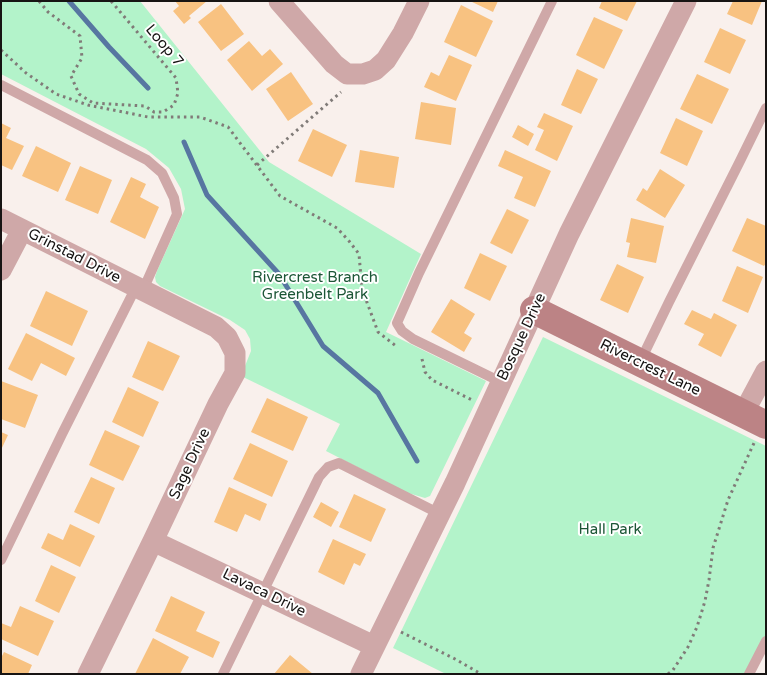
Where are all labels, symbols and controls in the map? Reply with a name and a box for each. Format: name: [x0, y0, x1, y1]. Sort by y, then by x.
street label: Loop 7: [141, 21, 187, 71]
street label: Grinstad Drive: [25, 225, 123, 287]
park label: Rivercrest Branch Greenbelt Park: [252, 269, 378, 304]
street label: Bosque Drive: [494, 290, 550, 384]
street label: Rivercrest Lane: [597, 336, 703, 400]
street label: Sage Drive: [166, 426, 214, 502]
park label: Hall Park: [578, 521, 642, 539]
street label: Lavaca Drive: [219, 565, 309, 621]

